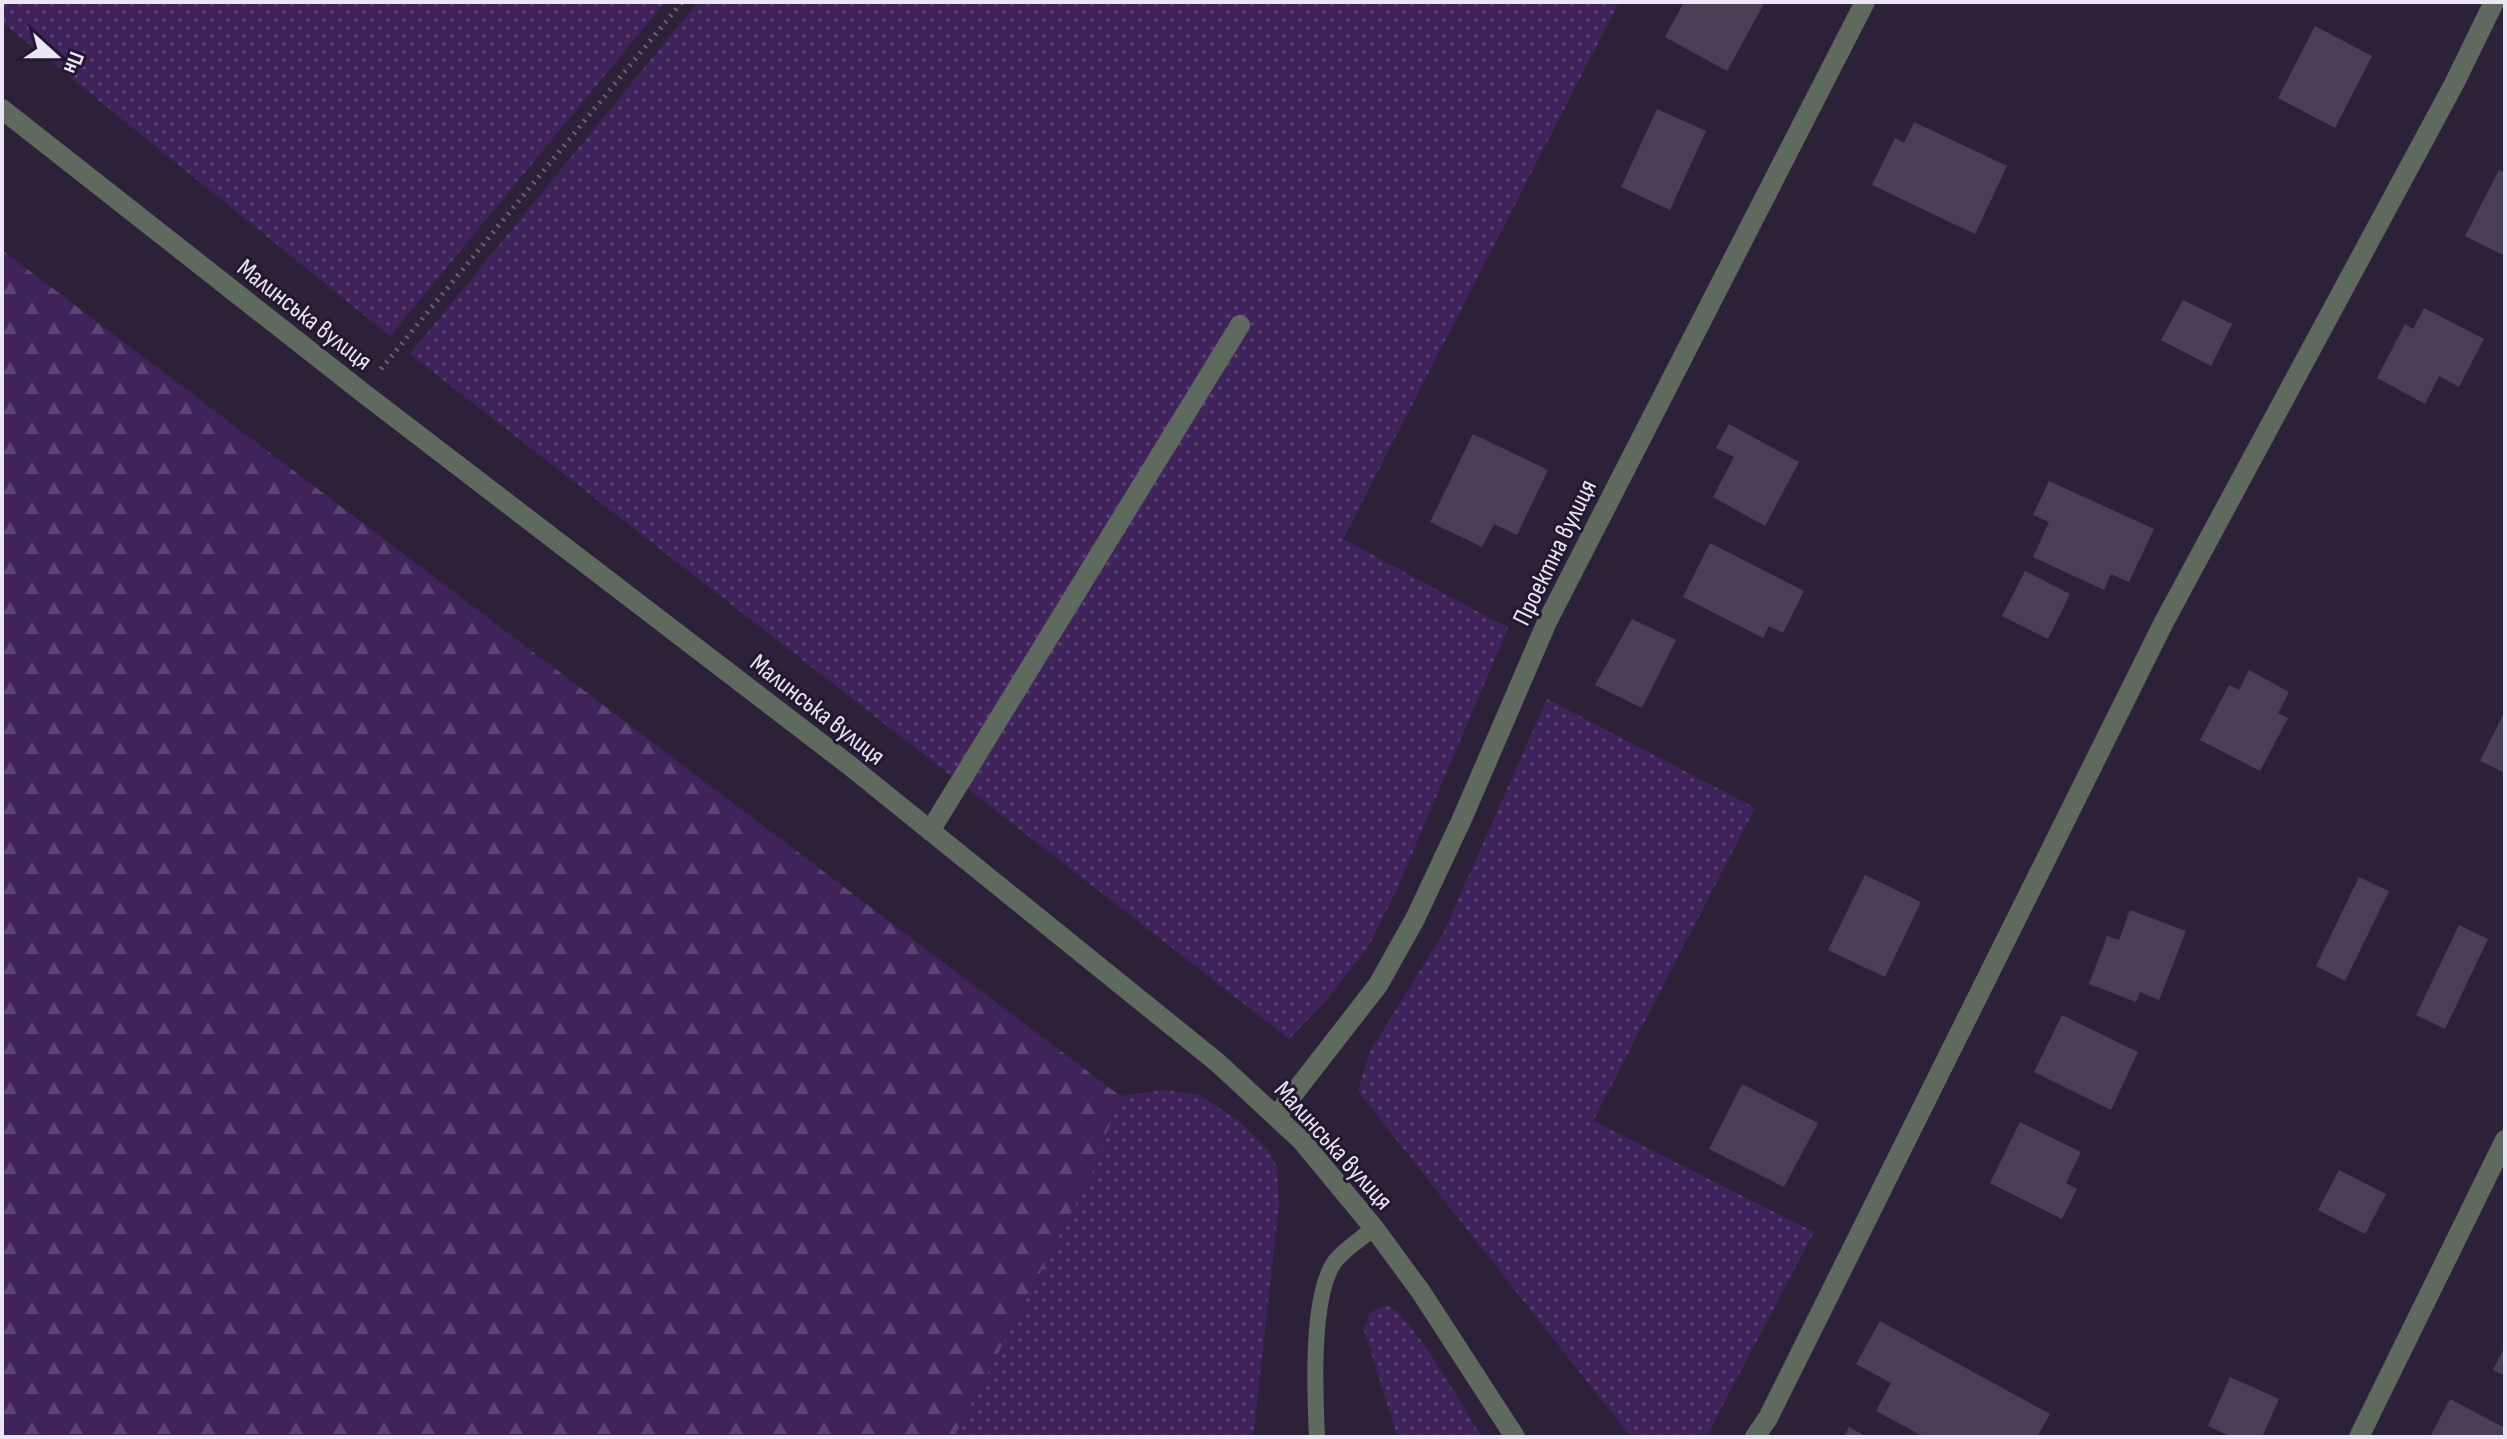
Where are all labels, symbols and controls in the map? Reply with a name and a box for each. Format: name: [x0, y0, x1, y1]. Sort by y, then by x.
north arrow: [16, 16, 96, 96]
text: Пн: [57, 48, 90, 77]
street label: Малинська вулиця: [231, 253, 378, 377]
street label: Проектна вулиця: [1507, 475, 1604, 631]
street label: Малинська вулиця: [744, 648, 891, 772]
street label: Малинська вулиця: [1267, 1075, 1399, 1217]

